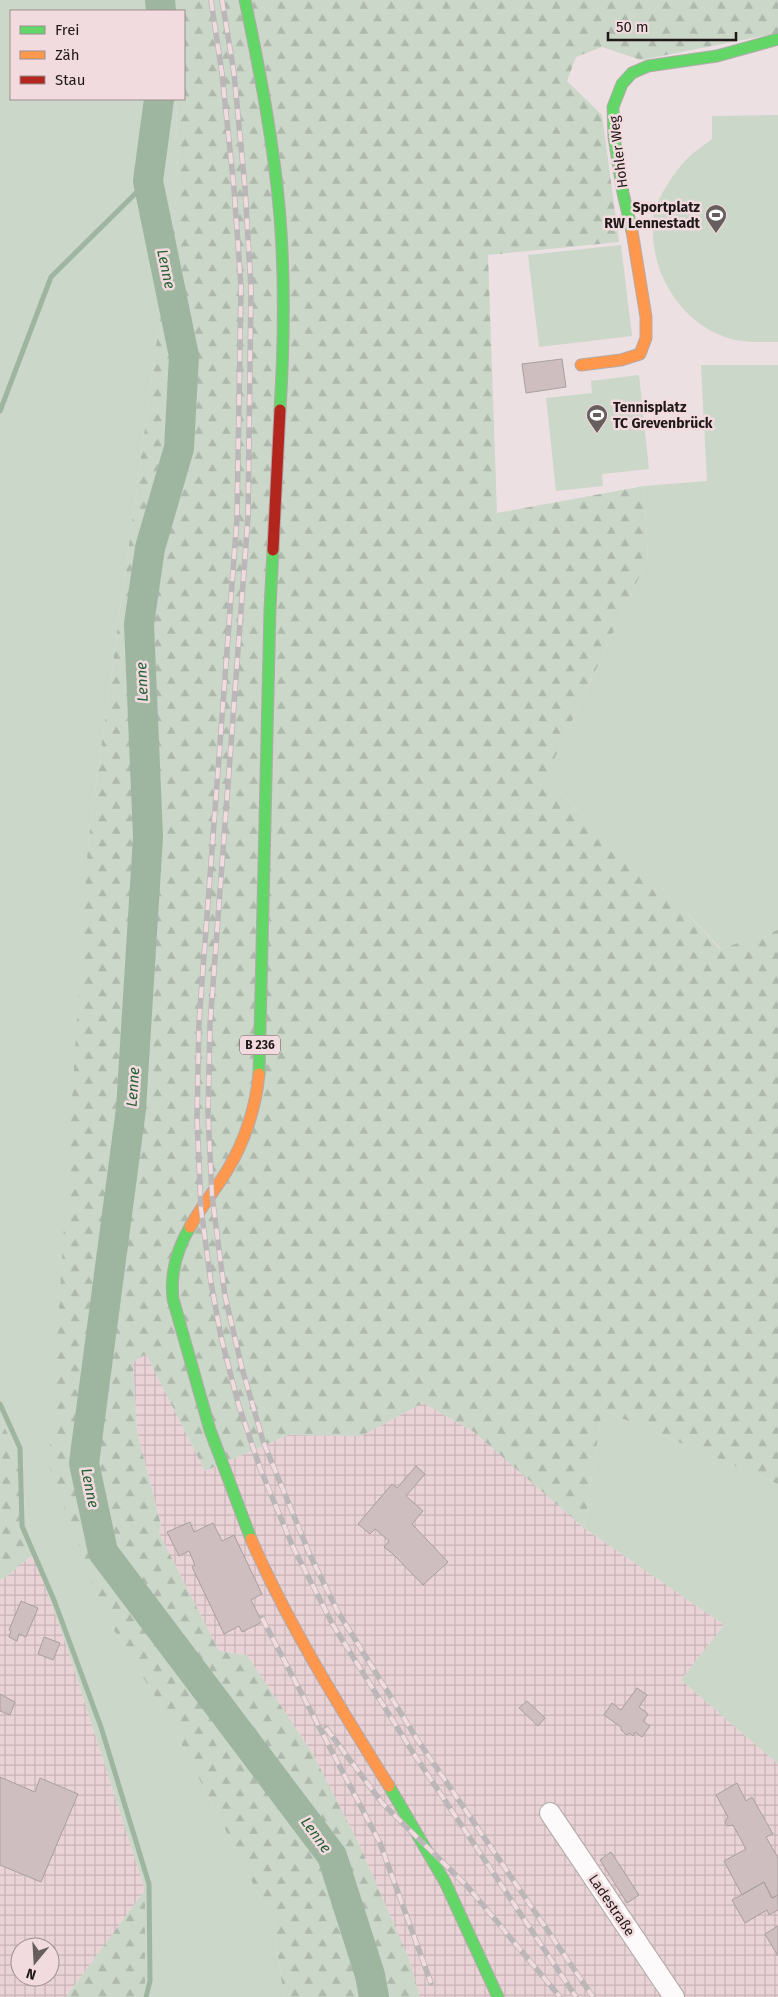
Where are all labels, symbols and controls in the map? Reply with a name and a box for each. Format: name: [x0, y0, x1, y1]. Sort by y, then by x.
legend: [10, 10, 185, 100]
scale bar: [608, 10, 736, 42]
text: 50 m: [616, 18, 649, 36]
text: Frei: [55, 21, 80, 39]
text: Zäh: [55, 46, 80, 64]
text: Stau: [55, 71, 85, 89]
street label: Hohler Weg: [606, 114, 631, 189]
place label: Sportplatz RW Lennestadt: [604, 199, 701, 232]
sports icon: Sportplatz RW Lennestadt: [704, 203, 728, 234]
water label: Lenne: [153, 248, 179, 291]
place label: Tennisplatz TC Grevenbrück: [613, 399, 713, 432]
sports icon: Tennisplatz TC Grevenbrück: [585, 403, 609, 434]
water label: Lenne: [132, 661, 152, 702]
road number: B 236: [240, 1036, 280, 1054]
water label: Lenne: [123, 1066, 143, 1108]
water label: Lenne: [77, 1467, 103, 1510]
water label: Lenne: [297, 1814, 335, 1857]
street label: Ladestraße: [585, 1871, 638, 1939]
north arrow: [10, 1937, 60, 1987]
text: N: [24, 1964, 38, 1983]

